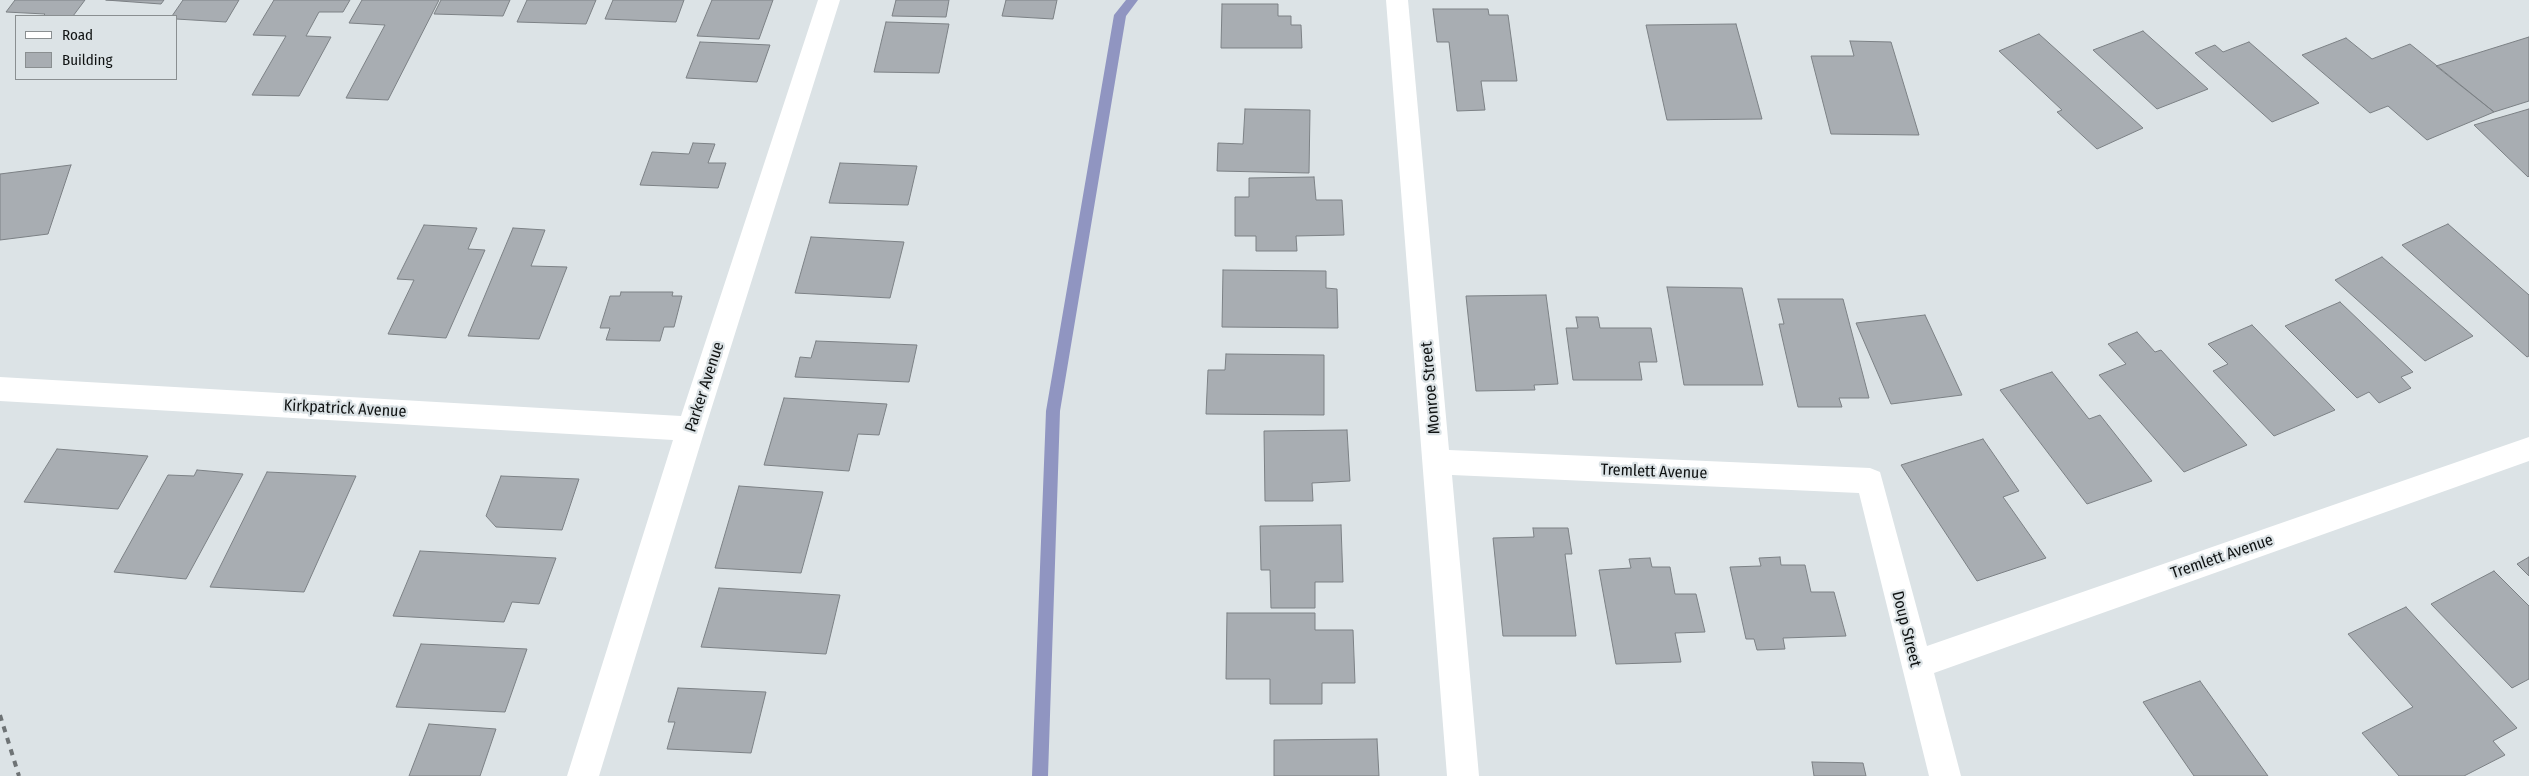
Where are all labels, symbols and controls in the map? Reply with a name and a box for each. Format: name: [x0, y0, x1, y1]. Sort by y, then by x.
legend: [15, 15, 178, 80]
text: Road: [62, 26, 93, 44]
text: Building: [62, 51, 113, 69]
street label: Parker Avenue: [681, 340, 729, 434]
street label: Monroe Street: [1417, 341, 1445, 435]
street label: Kirkpatrick Avenue: [283, 396, 407, 422]
street label: Tremlett Avenue: [1600, 461, 1708, 483]
street label: Tremlett Avenue: [2168, 531, 2276, 583]
street label: Doup Street: [1887, 589, 1925, 669]

